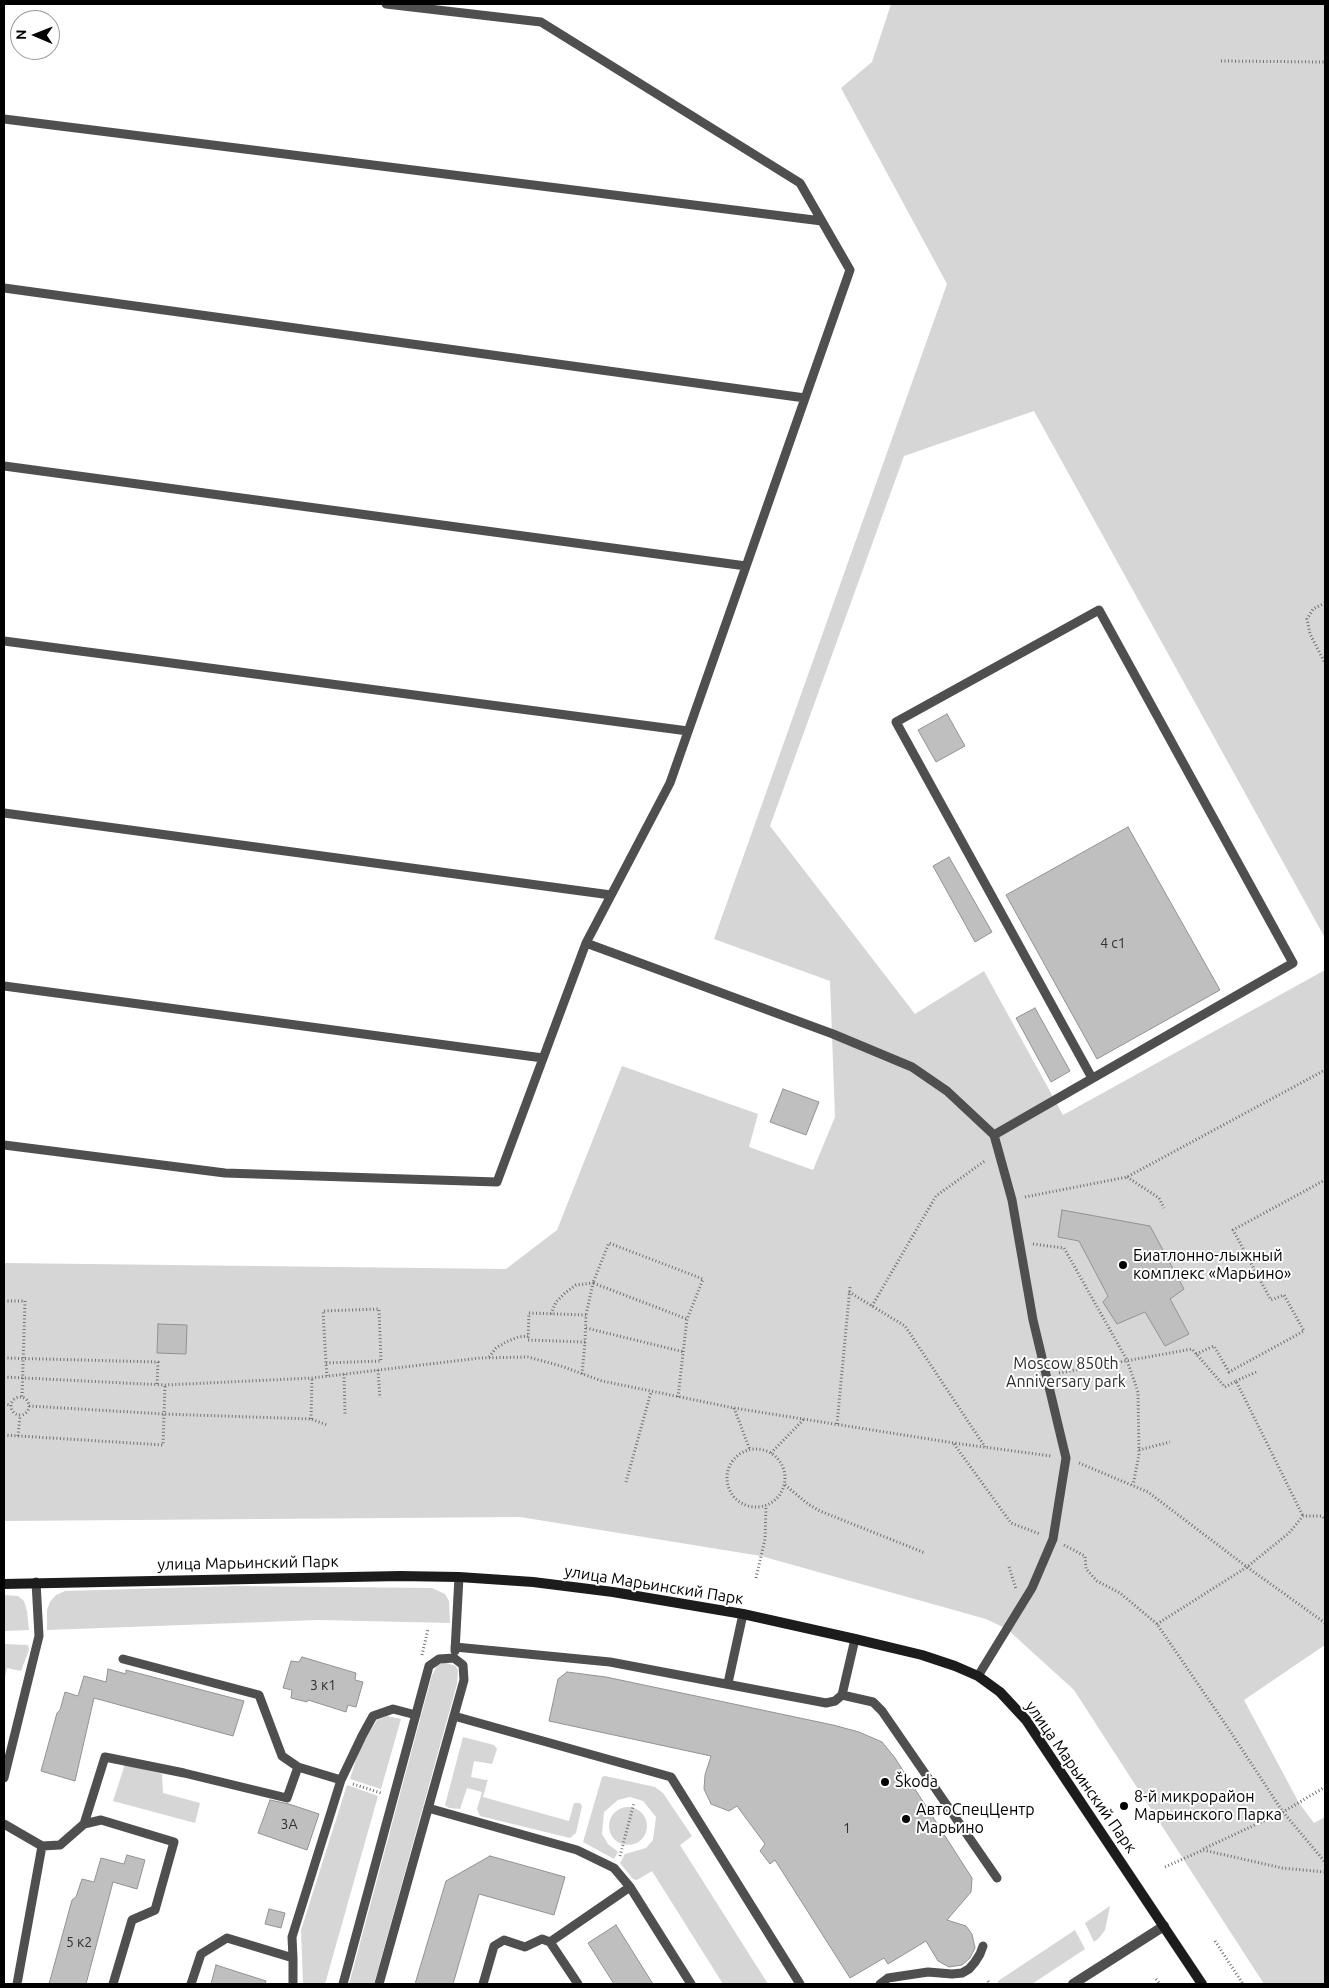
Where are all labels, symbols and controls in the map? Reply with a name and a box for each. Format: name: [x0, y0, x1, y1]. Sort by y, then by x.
north arrow: [10, 10, 60, 60]
text: N: [13, 29, 29, 40]
house number: 4 с1: [1100, 935, 1126, 951]
place label: Биатлонно-лыжный комплекс «Марьино»: [1133, 1246, 1291, 1284]
marker: Биатлонно-лыжный комплекс «Марьино»: [1117, 1259, 1129, 1271]
park label: Moscow 850th Anniversary park: [1006, 1354, 1126, 1392]
street label: улица Марьинский Парк: [157, 1552, 339, 1574]
street label: улица Марьинский Парк: [563, 1561, 745, 1609]
house number: 3 к1: [310, 1677, 336, 1693]
street label: улица Марьинский Парк: [1021, 1697, 1141, 1857]
place label: Škoda: [895, 1772, 938, 1792]
marker: Škoda: [879, 1776, 891, 1788]
place label: 8-й микрорайон Марьинского Парка: [1134, 1787, 1282, 1825]
place label: АвтоСпецЦентр Марьино: [916, 1800, 1035, 1838]
marker: 8-й микрорайон Марьинского Парка: [1118, 1800, 1130, 1812]
marker: АвтоСпецЦентр Марьино: [900, 1813, 912, 1825]
house number: 3А: [281, 1816, 297, 1832]
house number: 1: [843, 1820, 851, 1836]
house number: 5 к2: [66, 1934, 92, 1950]

